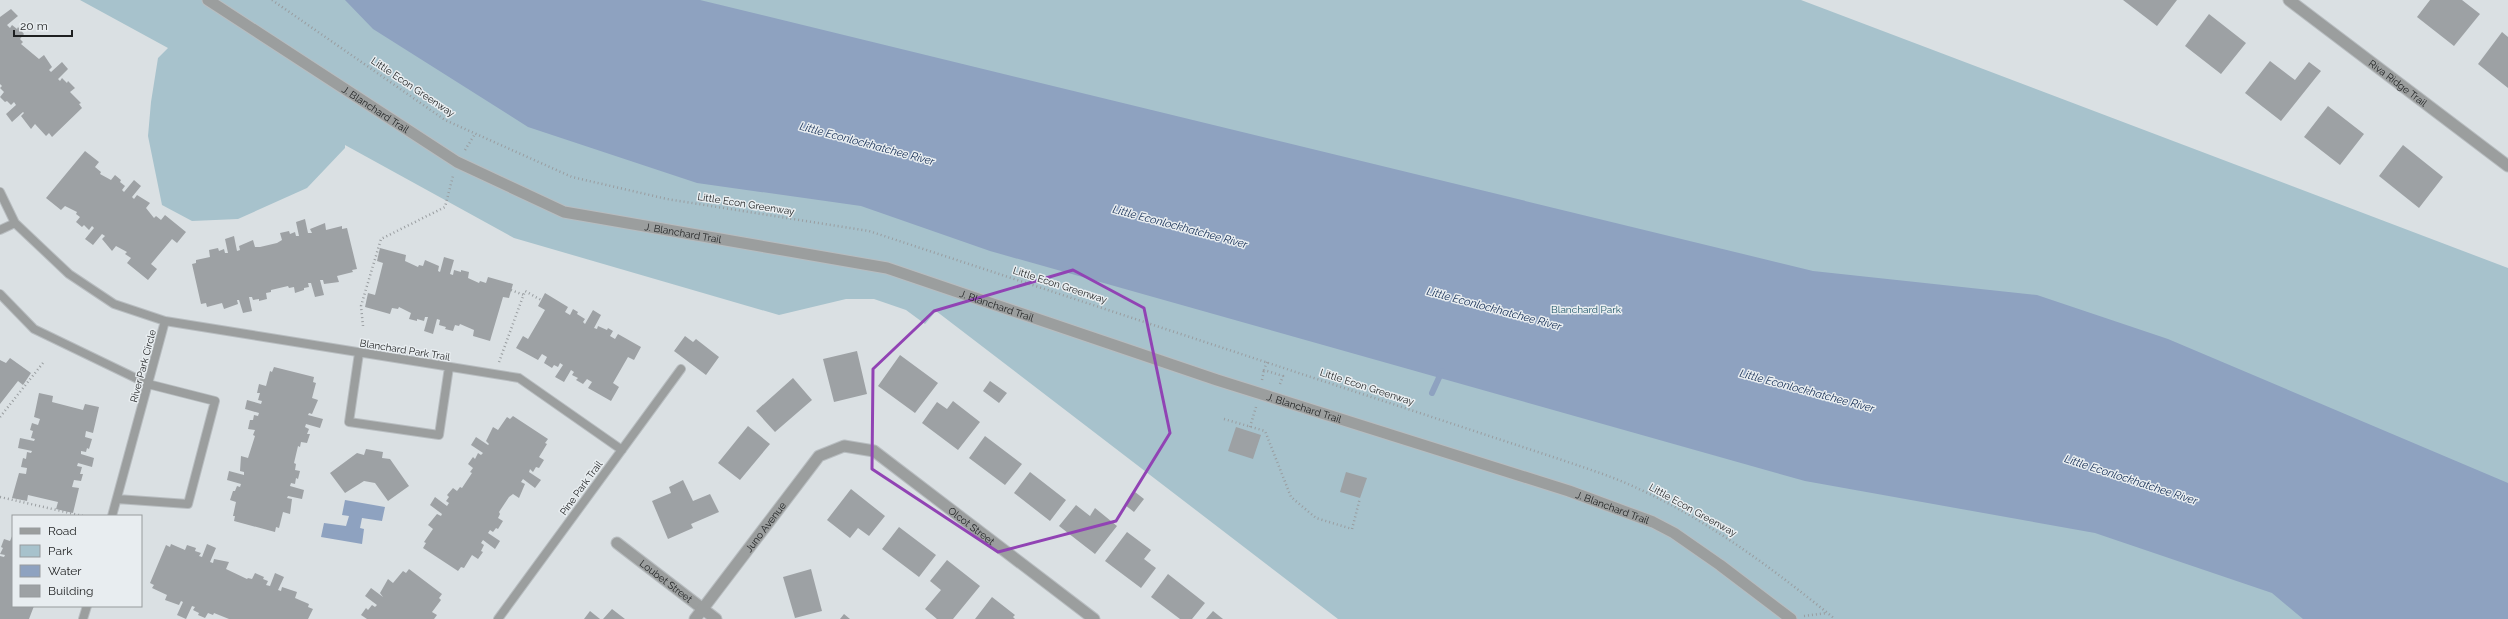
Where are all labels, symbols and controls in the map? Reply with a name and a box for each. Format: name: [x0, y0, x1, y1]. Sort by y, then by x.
scale bar: [14, 12, 72, 38]
text: 20 m: [20, 19, 48, 33]
street label: Little Econ Greenway: [369, 55, 457, 119]
street label: Riva Ridge Trail: [2367, 57, 2430, 109]
street label: J. Blanchard Trail: [340, 83, 411, 135]
water label: Little Econlockhatchee River: [798, 120, 937, 169]
street label: Little Econ Greenway: [697, 191, 796, 217]
water label: Little Econlockhatchee River: [1111, 203, 1250, 252]
street label: J. Blanchard Trail: [644, 221, 723, 245]
street label: Little Econ Greenway: [1012, 265, 1109, 306]
water label: Little Econlockhatchee River: [1425, 285, 1564, 334]
street label: J. Blanchard Trail: [958, 288, 1036, 323]
park label: Blanchard Park: [1551, 304, 1622, 315]
street label: River Park Circle: [128, 328, 158, 404]
street label: Blanchard Park Trail: [359, 337, 451, 363]
street label: Little Econ Greenway: [1319, 367, 1416, 408]
water label: Little Econlockhatchee River: [1738, 367, 1877, 416]
street label: J. Blanchard Trail: [1266, 391, 1343, 425]
water label: Little Econlockhatchee River: [2063, 452, 2200, 508]
street label: Pine Park Trail: [558, 459, 605, 517]
street label: Little Econ Greenway: [1647, 481, 1739, 539]
street label: J. Blanchard Trail: [1574, 488, 1651, 526]
street label: Juno Avenue: [743, 499, 788, 554]
street label: Olcot Street: [946, 504, 997, 547]
legend: [12, 515, 142, 607]
text: Road: [48, 524, 77, 538]
text: Park: [48, 544, 73, 558]
street label: Loubet Street: [638, 557, 695, 605]
text: Water: [48, 564, 82, 578]
text: Building: [48, 584, 94, 598]

